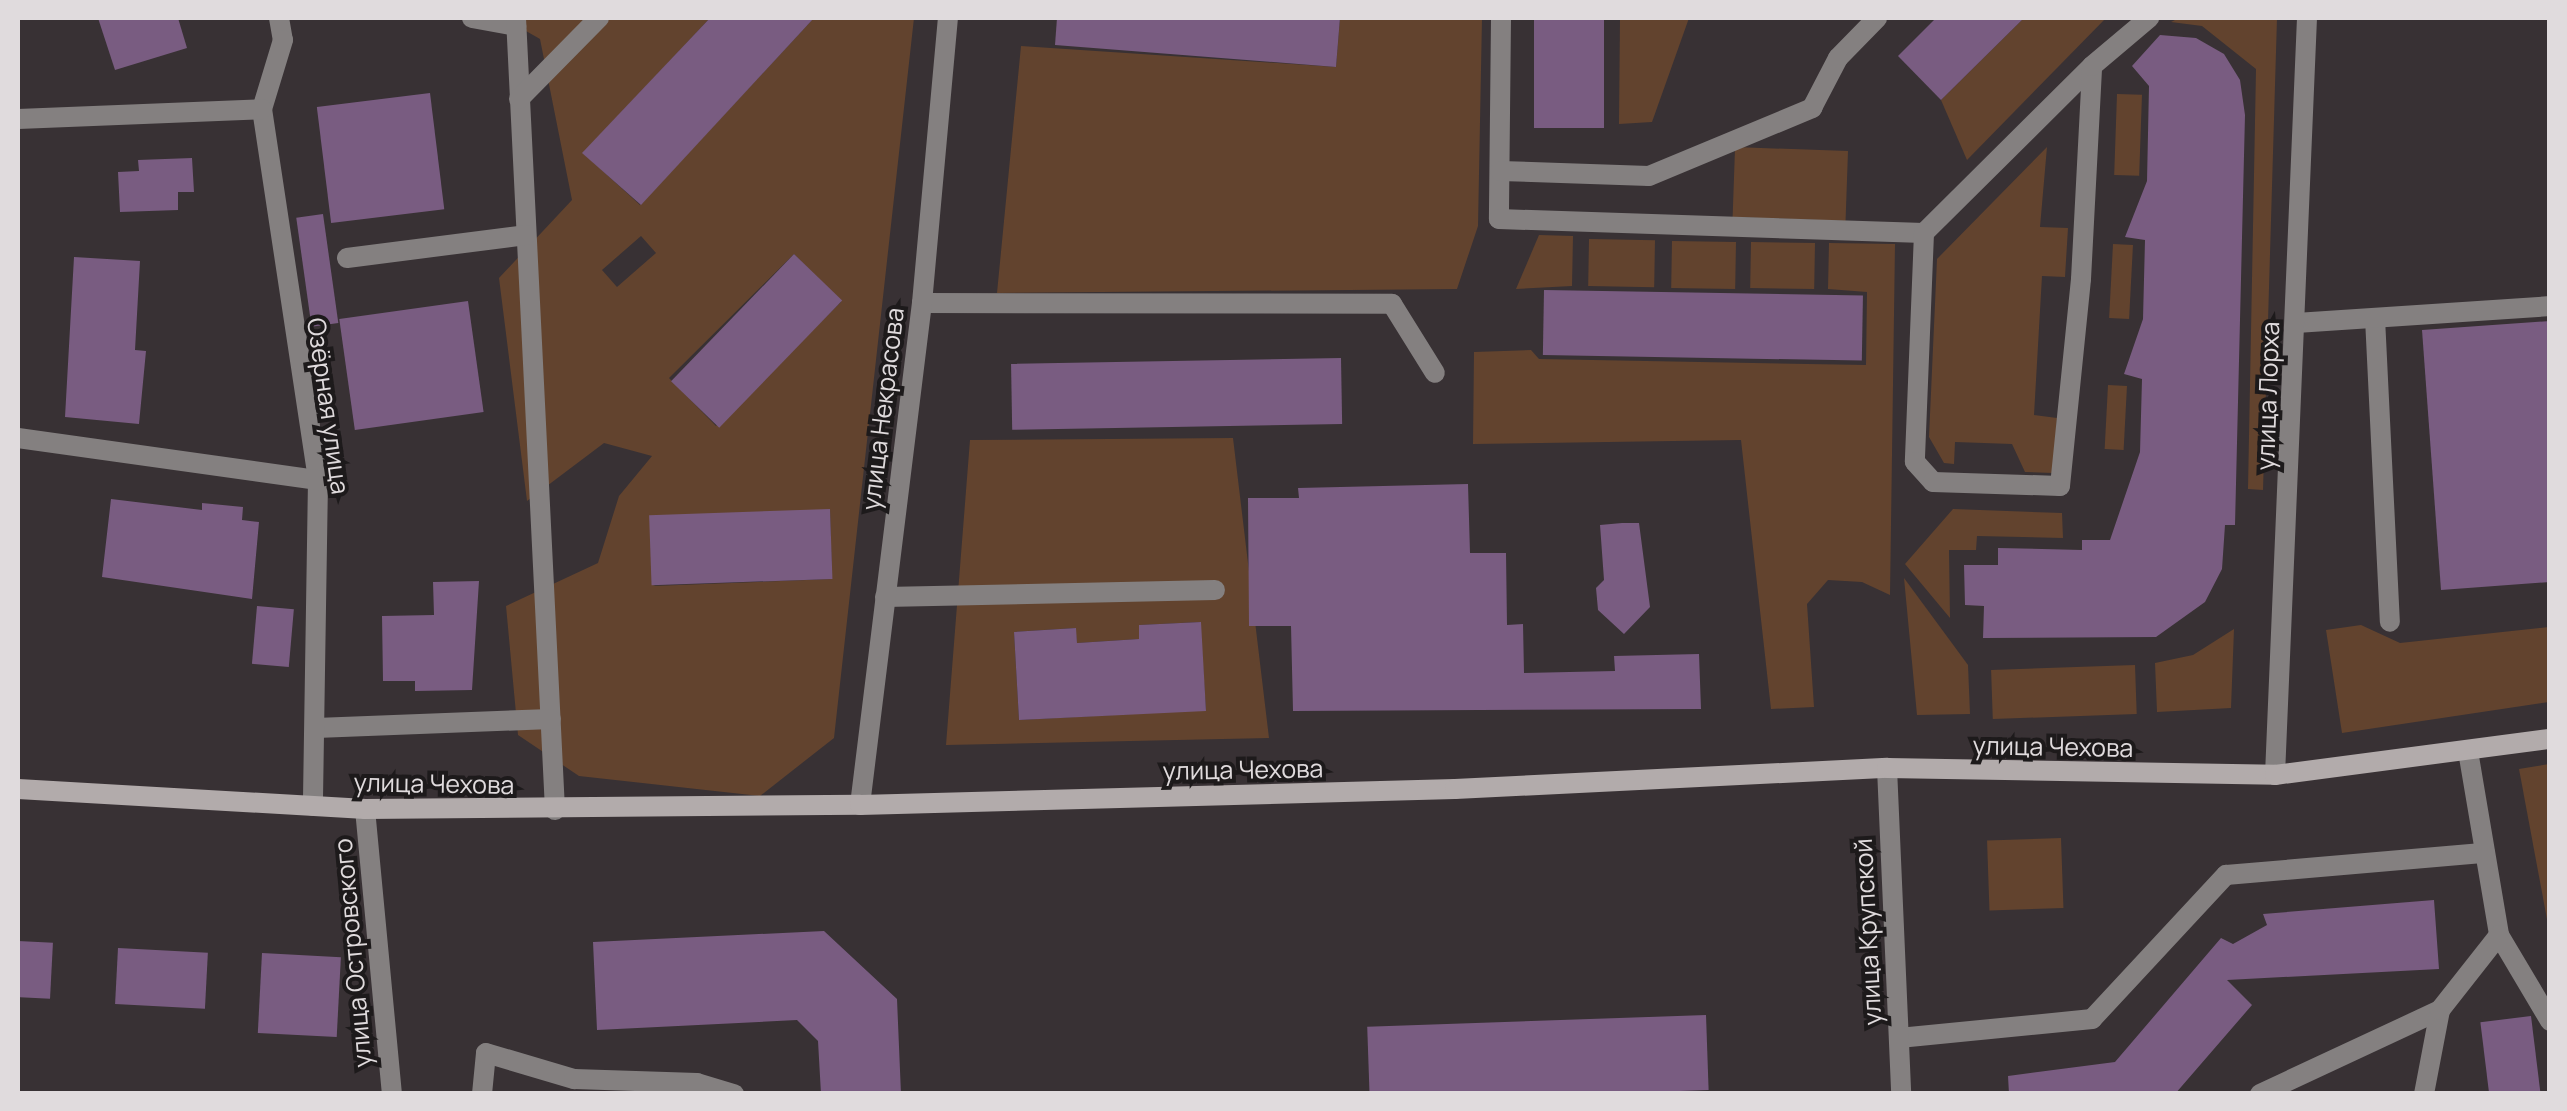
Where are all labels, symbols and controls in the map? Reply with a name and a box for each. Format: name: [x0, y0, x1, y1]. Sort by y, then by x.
street label: улица Некрасова: [856, 306, 910, 512]
street label: Озёрная улица: [301, 316, 355, 496]
street label: улица Лорха: [2250, 321, 2286, 471]
street label: улица Чехова: [1972, 731, 2134, 763]
street label: улица Чехова: [1162, 754, 1324, 786]
street label: улица Чехова: [353, 768, 515, 800]
street label: улица Островского: [328, 837, 378, 1069]
street label: улица Крупской: [1848, 838, 1888, 1026]

